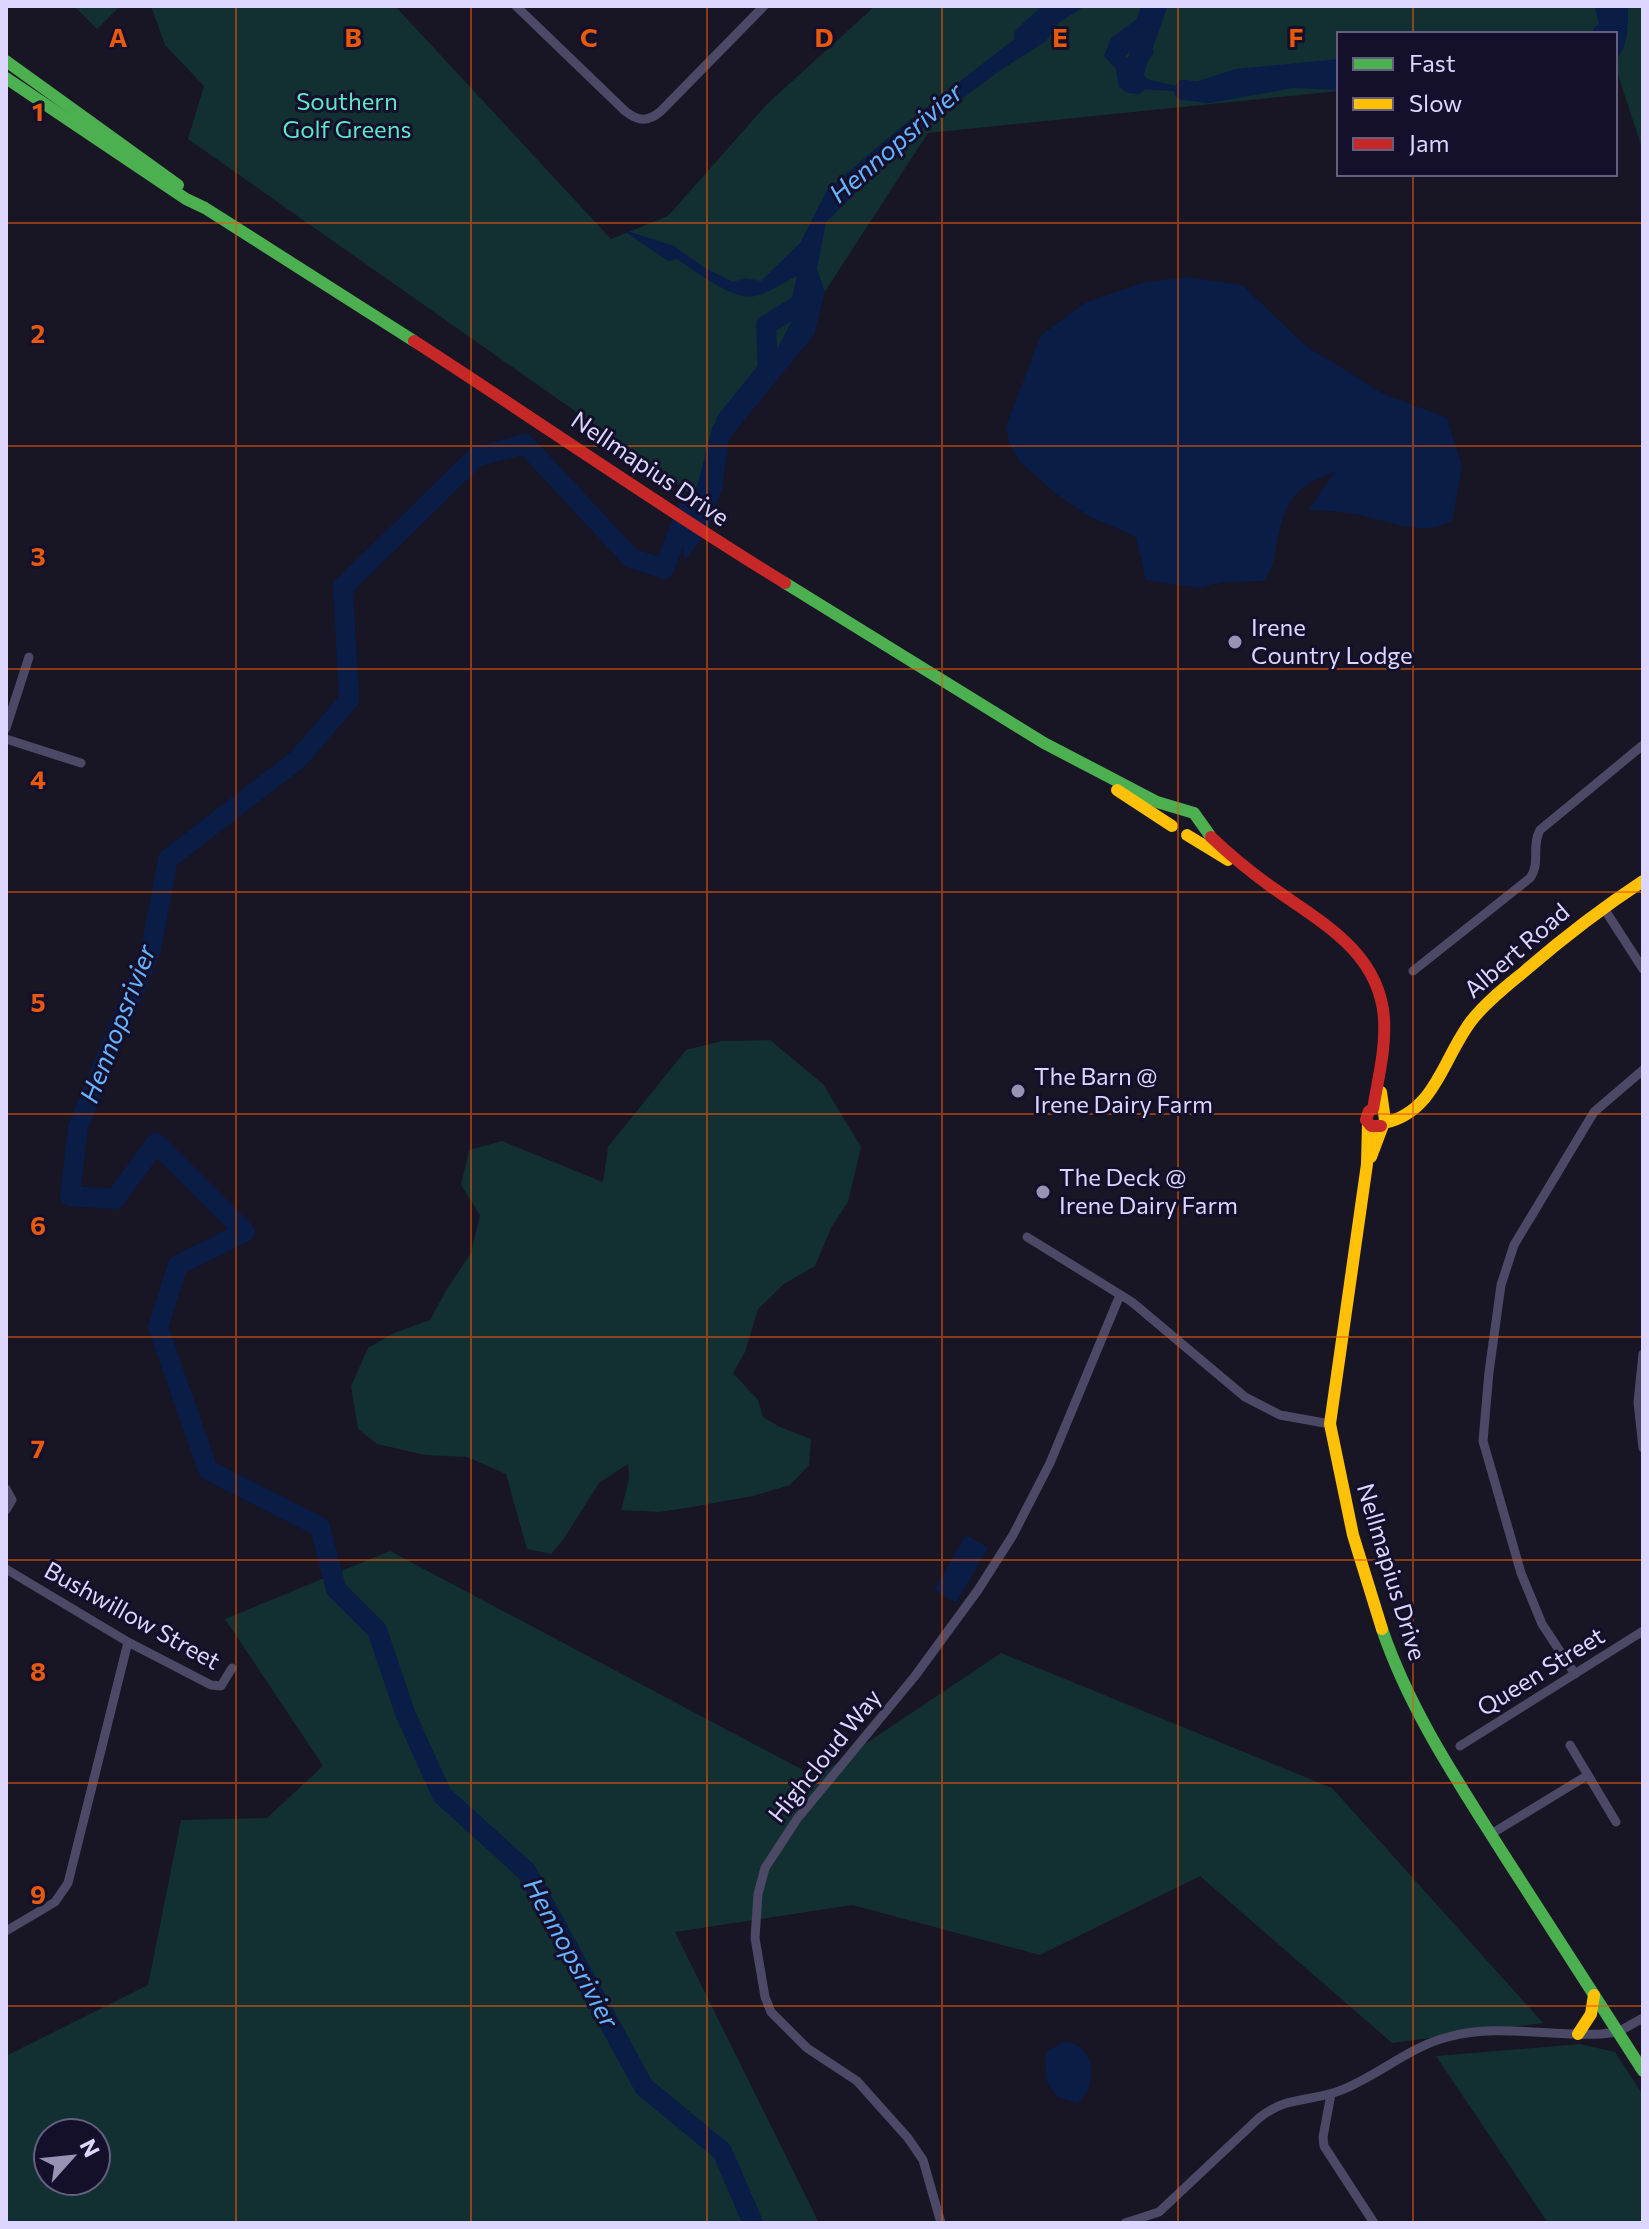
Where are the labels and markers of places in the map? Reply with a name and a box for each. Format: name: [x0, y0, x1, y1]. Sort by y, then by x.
place label: Irene Country Lodge: [1251, 612, 1413, 669]
marker: Irene Country Lodge: [1226, 633, 1244, 651]
place label: The Barn @ Irene Dairy Farm: [1034, 1061, 1213, 1118]
marker: The Barn @ Irene Dairy Farm: [1009, 1082, 1027, 1100]
place label: The Deck @ Irene Dairy Farm: [1059, 1162, 1238, 1219]
marker: The Deck @ Irene Dairy Farm: [1034, 1183, 1052, 1201]

